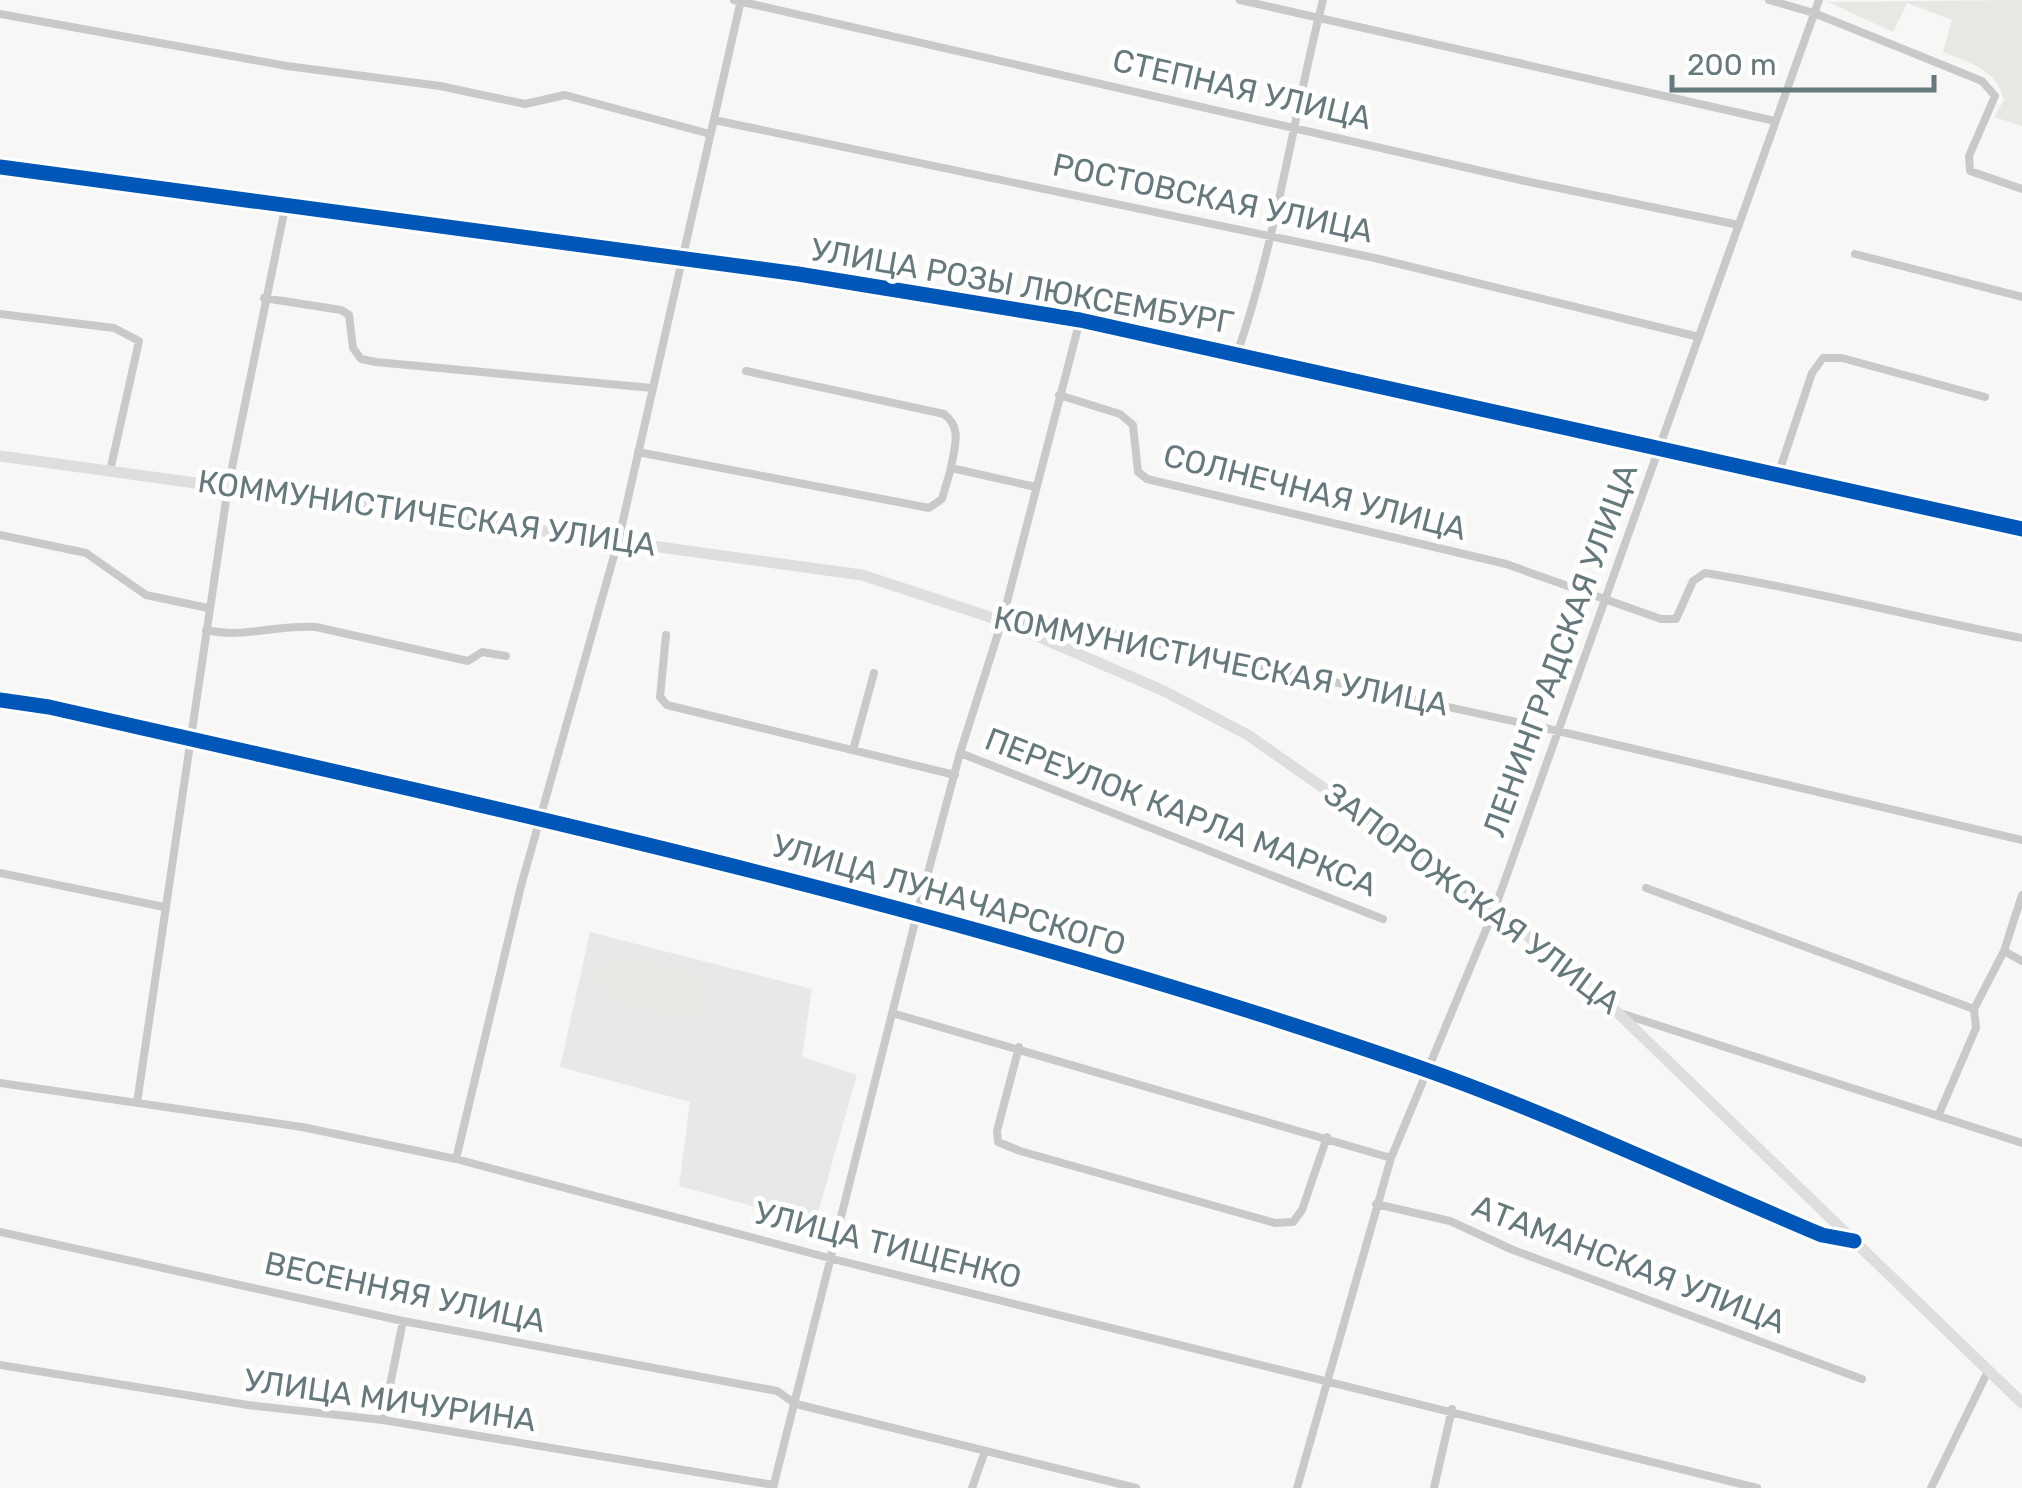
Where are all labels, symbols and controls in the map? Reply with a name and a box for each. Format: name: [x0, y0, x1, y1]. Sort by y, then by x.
scale bar: [1672, 30, 1934, 92]
street label: СТЕПНАЯ УЛИЦА: [1109, 41, 1375, 137]
text: 200 m: [1687, 47, 1777, 83]
street label: РОСТОВСКАЯ УЛИЦА: [1049, 145, 1377, 251]
street label: УЛИЦА РОЗЫ ЛЮКСЕМБУРГ: [808, 230, 1236, 342]
street label: СОЛНЕЧНАЯ УЛИЦА: [1160, 436, 1470, 548]
street label: ЛЕНИНГРАДСКАЯ УЛИЦА: [1475, 458, 1645, 842]
street label: КОММУНИСТИЧЕСКАЯ УЛИЦА: [196, 462, 658, 564]
street label: КОММУНИСТИЧЕСКАЯ УЛИЦА: [991, 598, 1451, 724]
street label: ПЕРЕУЛОК КАРЛА МАРКСА: [980, 720, 1382, 904]
street label: ЗАПОРОЖСКАЯ УЛИЦА: [1316, 774, 1628, 1022]
street label: УЛИЦА ЛУНАЧАРСКОГО: [768, 826, 1130, 964]
street label: АТАМАНСКАЯ УЛИЦА: [1467, 1187, 1791, 1341]
street label: УЛИЦА ТИЩЕНКО: [751, 1193, 1025, 1297]
street label: ВЕСЕННЯЯ УЛИЦА: [261, 1244, 549, 1340]
street label: УЛИЦА МИЧУРИНА: [242, 1361, 538, 1439]

